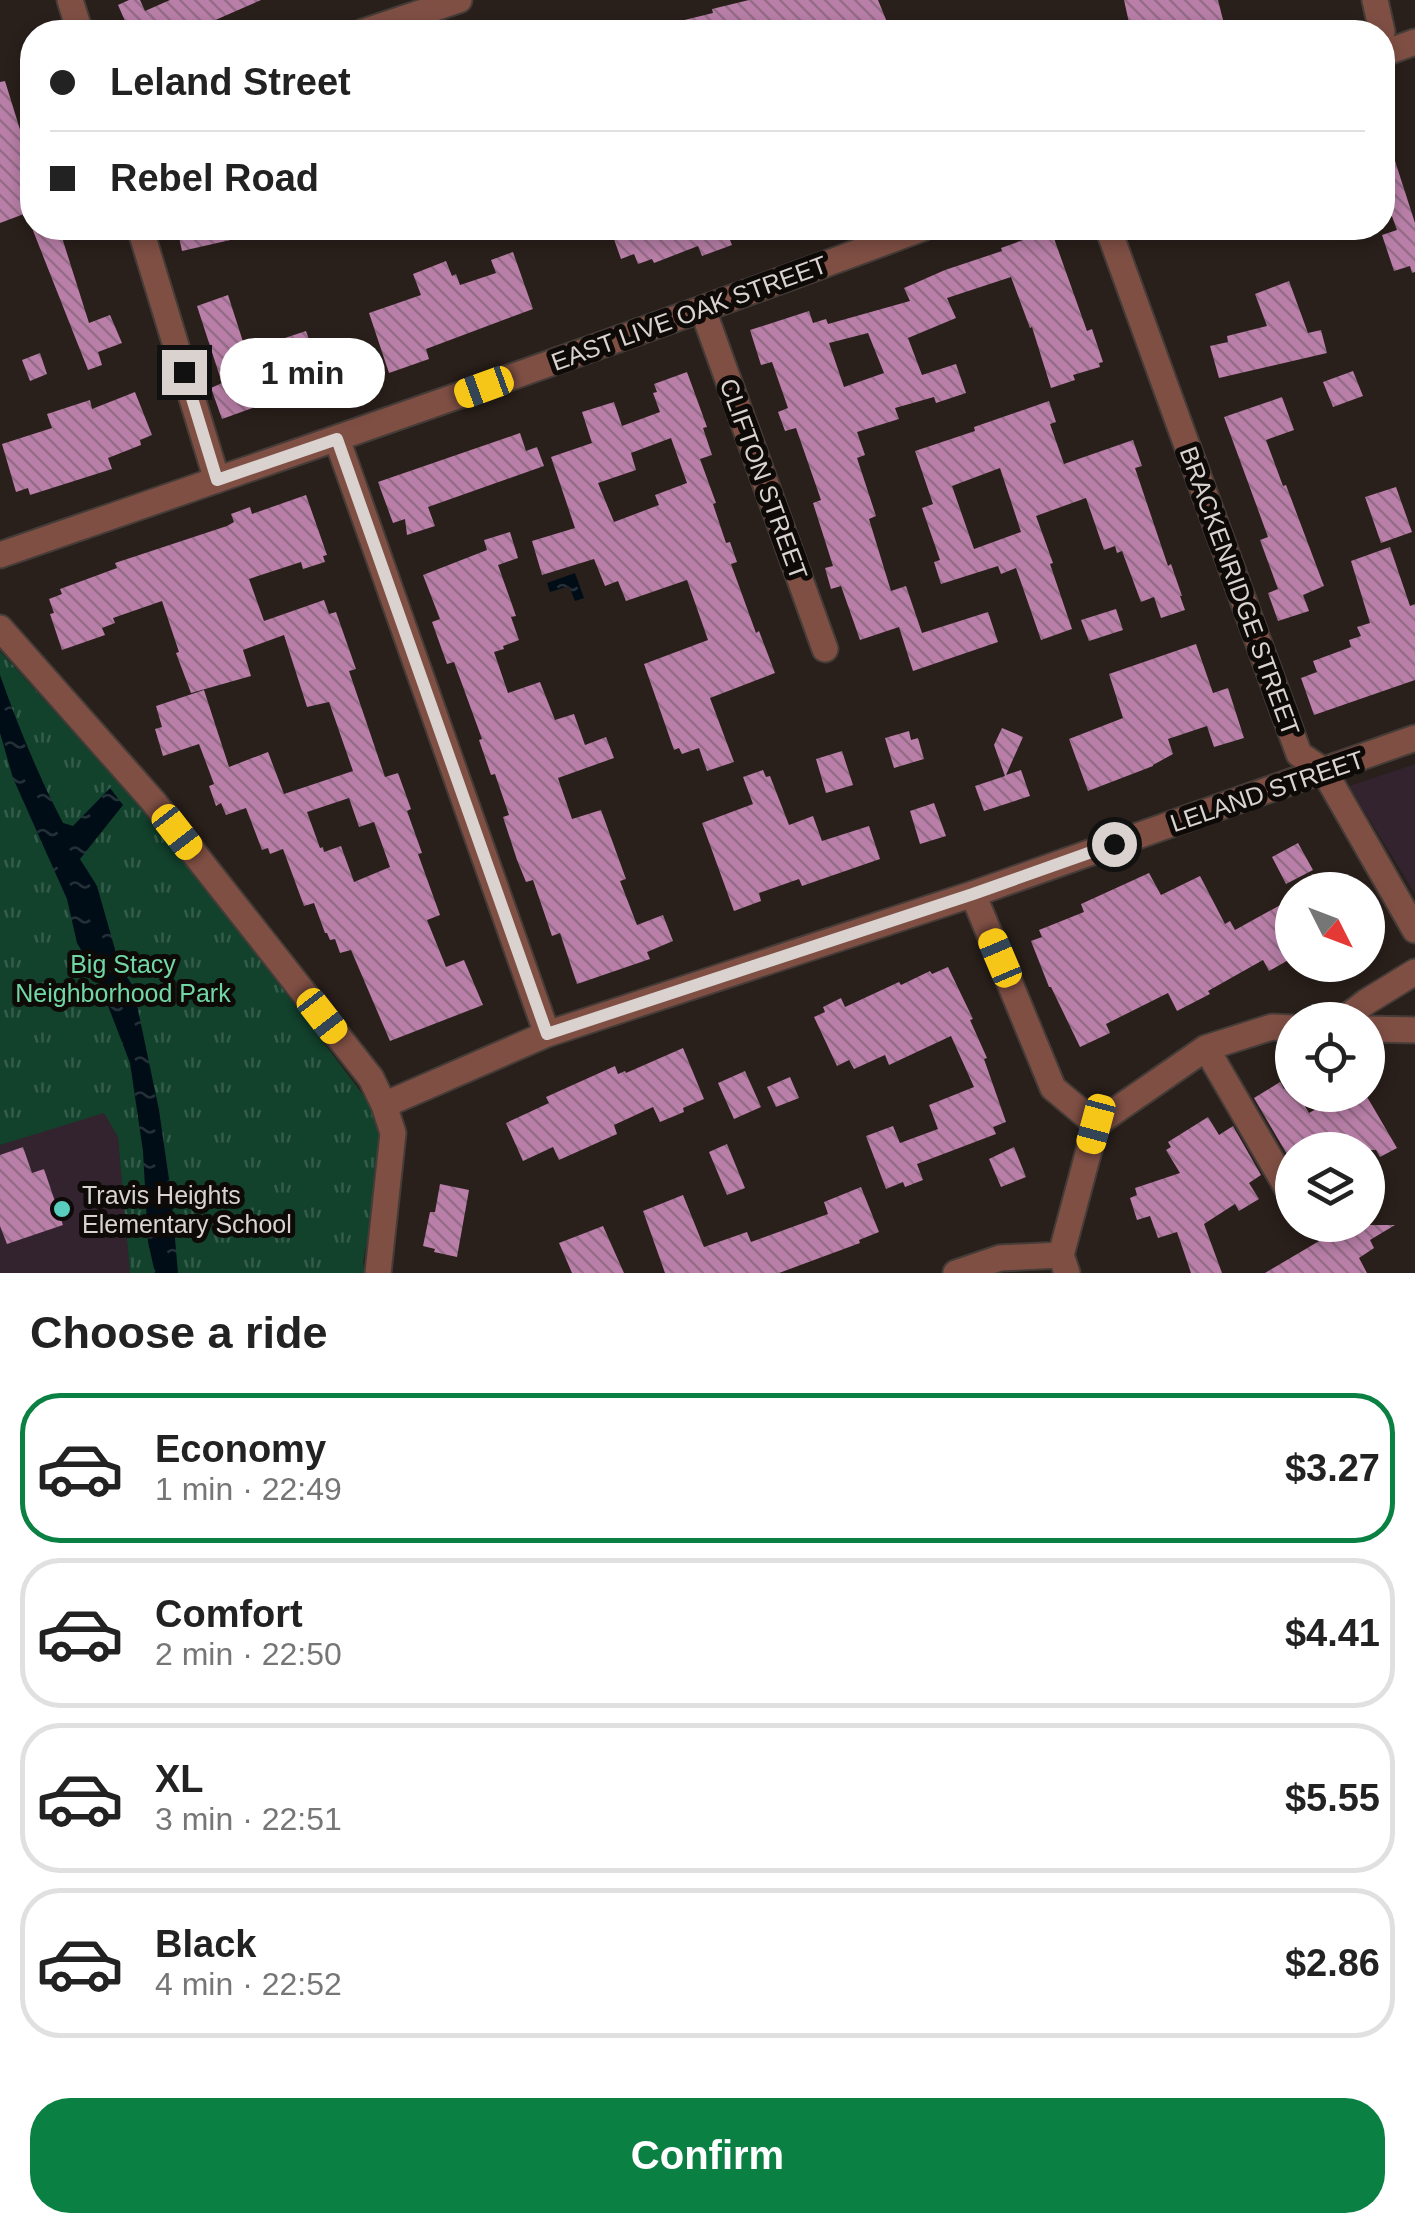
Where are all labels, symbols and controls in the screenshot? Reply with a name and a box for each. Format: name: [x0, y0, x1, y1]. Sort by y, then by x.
text: Leland Street: [110, 61, 351, 103]
text: Rebel Road: [110, 157, 319, 199]
street label: EAST LIVE OAK STREET: [547, 250, 831, 376]
callout: 1 min: [219, 337, 384, 407]
route end: [162, 350, 207, 395]
text: 1 min: [261, 355, 344, 391]
car: [451, 363, 517, 411]
street label: CLIFTON STREET: [715, 375, 813, 583]
street label: BRACKENRIDGE STREET: [1175, 443, 1305, 739]
street label: LELAND STREET: [1167, 745, 1367, 837]
car: [147, 799, 207, 865]
route start: [1092, 822, 1137, 867]
north arrow: [1275, 872, 1385, 982]
map controls: [1275, 872, 1385, 1242]
car: [974, 925, 1026, 991]
park label: Big Stacy Neighborhood Park: [15, 950, 231, 1007]
car: [292, 983, 352, 1049]
button: locate: [1275, 1002, 1385, 1112]
car: [1074, 1091, 1118, 1157]
button: layers: [1275, 1132, 1385, 1242]
place label: Travis Heights Elementary School: [82, 1181, 292, 1238]
marker: Travis Heights Elementary School: [51, 1198, 73, 1220]
text: Choose a ride: [30, 1307, 328, 1358]
icon: car: [35, 1423, 125, 1513]
text: Economy: [155, 1428, 326, 1470]
text: $3.27: [1285, 1447, 1380, 1489]
text: 1 min · 22:49: [155, 1471, 342, 1507]
icon: car: [35, 1588, 125, 1678]
text: Comfort: [155, 1593, 303, 1635]
text: $4.41: [1285, 1612, 1380, 1654]
text: 2 min · 22:50: [155, 1636, 342, 1672]
icon: car: [35, 1753, 125, 1843]
text: XL: [155, 1758, 204, 1800]
text: $5.55: [1285, 1777, 1380, 1819]
text: 3 min · 22:51: [155, 1801, 342, 1837]
icon: car: [35, 1918, 125, 2008]
text: Black: [155, 1923, 256, 1965]
text: $2.86: [1285, 1942, 1380, 1984]
text: 4 min · 22:52: [155, 1966, 342, 2002]
button: Confirm: [30, 2098, 1385, 2213]

